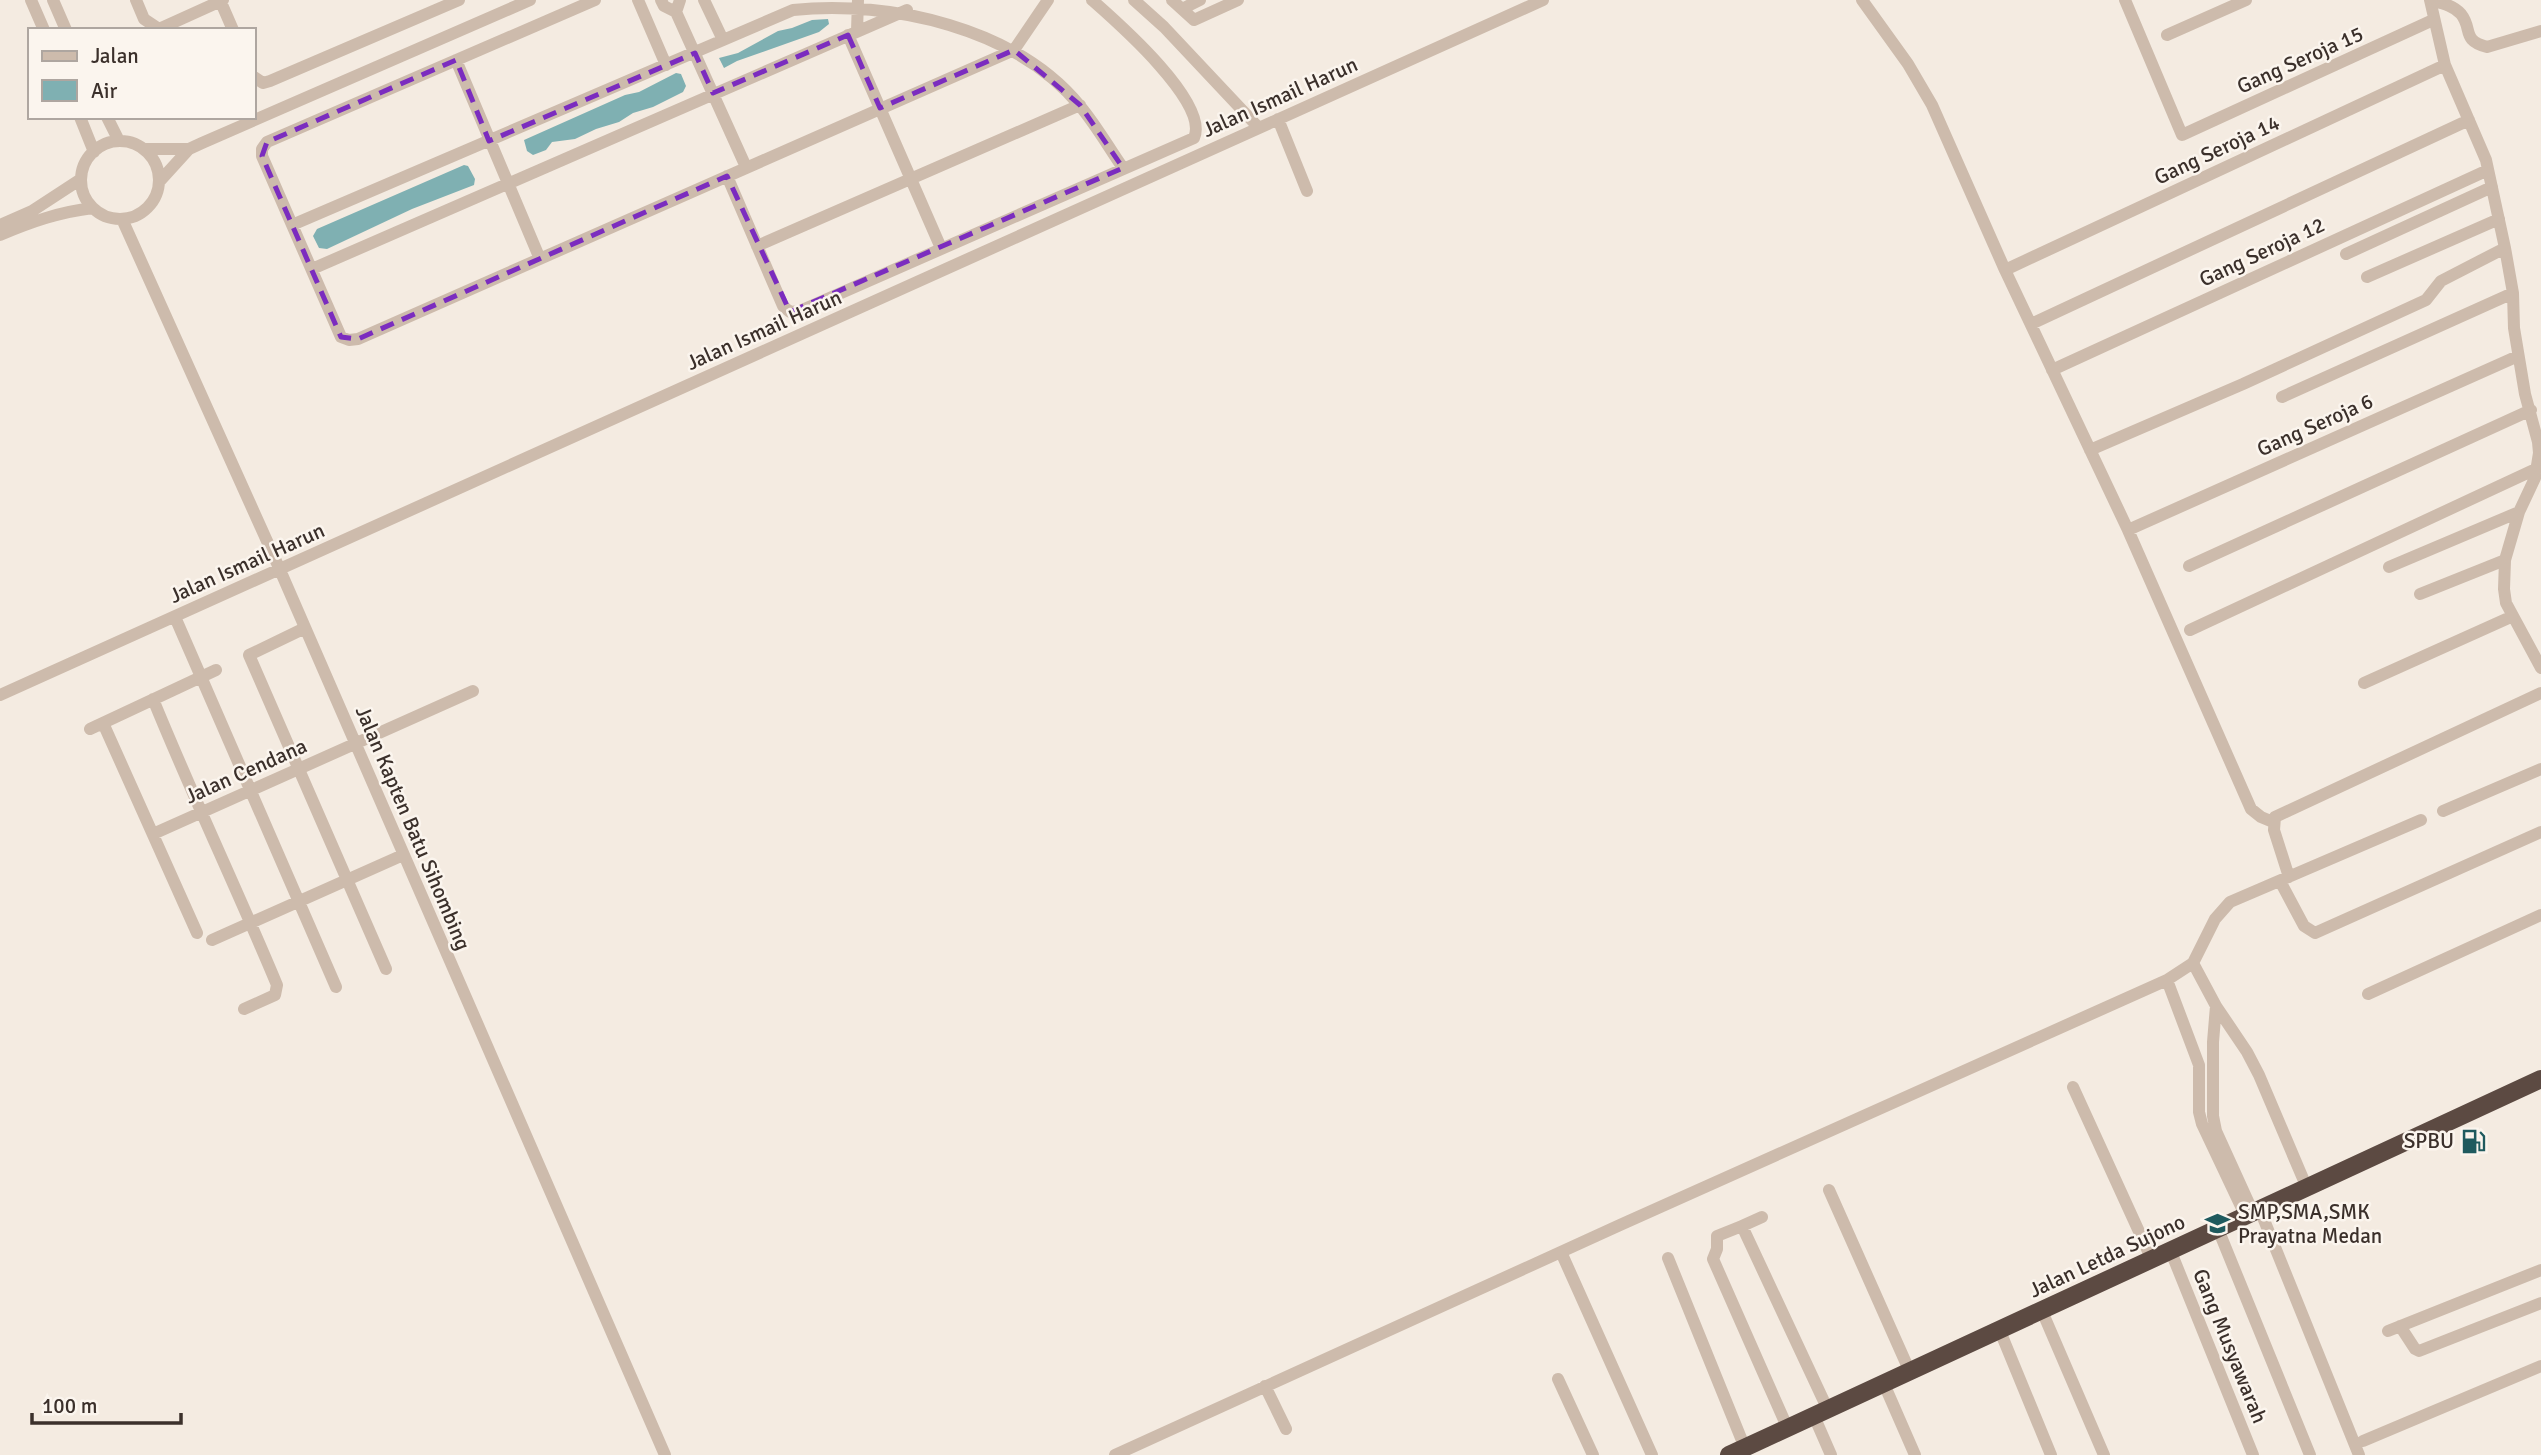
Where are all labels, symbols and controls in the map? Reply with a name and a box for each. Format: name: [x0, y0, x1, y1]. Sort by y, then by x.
street label: Gang Seroja 15: [2233, 21, 2367, 99]
legend: [28, 28, 256, 119]
text: Jalan: [91, 43, 139, 69]
street label: Jalan Ismail Harun: [1198, 51, 1362, 143]
text: Air: [91, 78, 118, 104]
street label: Gang Seroja 14: [2150, 110, 2284, 190]
street label: Gang Seroja 12: [2195, 212, 2329, 292]
street label: Jalan Ismail Harun: [682, 284, 846, 376]
street label: Gang Seroja 6: [2253, 388, 2377, 462]
street label: Jalan Ismail Harun: [165, 517, 329, 609]
street label: Jalan Kapten Batu Sihombing: [350, 702, 476, 954]
street label: Jalan Cendana: [181, 733, 311, 809]
fuel station icon: SPBU: [2460, 1127, 2488, 1155]
place label: SPBU: [2404, 1128, 2454, 1154]
place label: SMP,SMA,SMK Prayatna Medan: [2238, 1199, 2382, 1249]
street label: Jalan Letda Sujono: [2025, 1208, 2189, 1304]
school or university icon: SMP,SMA,SMK Prayatna Medan: [2204, 1210, 2232, 1238]
street label: Gang Musyawarah: [2187, 1265, 2273, 1427]
scale bar: [32, 1382, 180, 1426]
text: 100 m: [42, 1393, 97, 1419]

